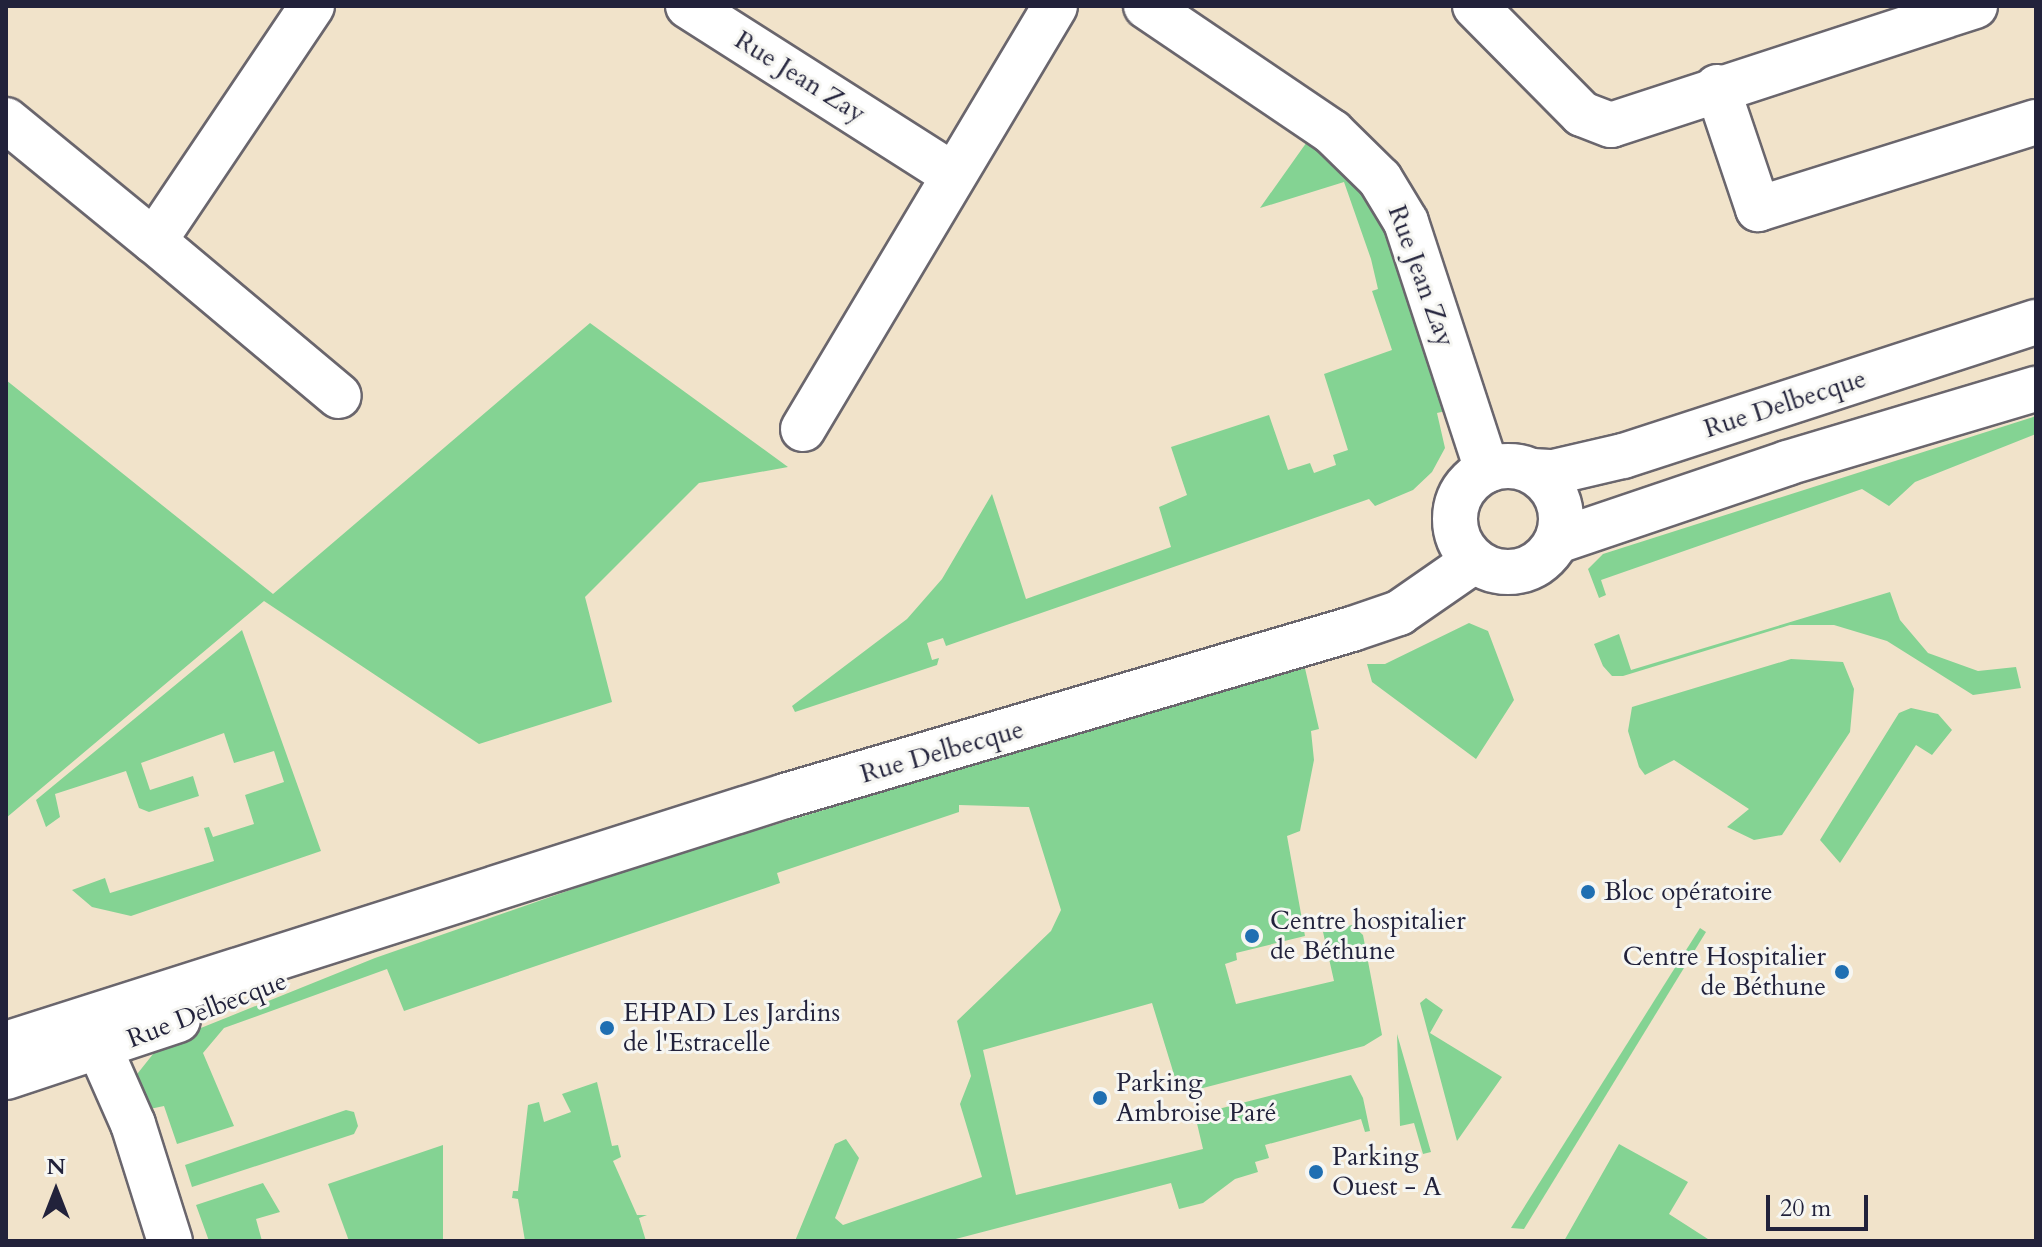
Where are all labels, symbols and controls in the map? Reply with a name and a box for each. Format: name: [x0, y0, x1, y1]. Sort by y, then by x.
street label: Rue Jean Zay: [729, 25, 871, 129]
street label: Rue Jean Zay: [1381, 201, 1461, 351]
street label: Rue Delbecque: [1700, 363, 1870, 445]
street label: Rue Delbecque: [857, 714, 1027, 790]
place label: Bloc opératoire: [1604, 876, 1772, 908]
marker: Bloc opératoire: [1579, 883, 1597, 901]
place label: Centre hospitalier de Béthune: [1270, 905, 1466, 966]
marker: Centre hospitalier de Béthune: [1241, 925, 1263, 947]
place label: Centre Hospitalier de Béthune: [1623, 941, 1826, 1002]
marker: Centre Hospitalier de Béthune: [1833, 963, 1851, 981]
street label: Rue Delbecque: [123, 965, 291, 1055]
place label: EHPAD Les Jardins de l'Estracelle: [623, 997, 840, 1058]
marker: EHPAD Les Jardins de l'Estracelle: [598, 1019, 616, 1037]
place label: Parking Ambroise Paré: [1116, 1067, 1277, 1128]
marker: Parking Ambroise Paré: [1091, 1089, 1109, 1107]
place label: Parking Ouest - A: [1332, 1141, 1442, 1202]
north arrow: [16, 1151, 96, 1231]
text: N: [46, 1152, 66, 1182]
marker: Parking Ouest - A: [1307, 1163, 1325, 1181]
scale bar: [1770, 1179, 1872, 1229]
text: 20 m: [1780, 1192, 1831, 1225]

